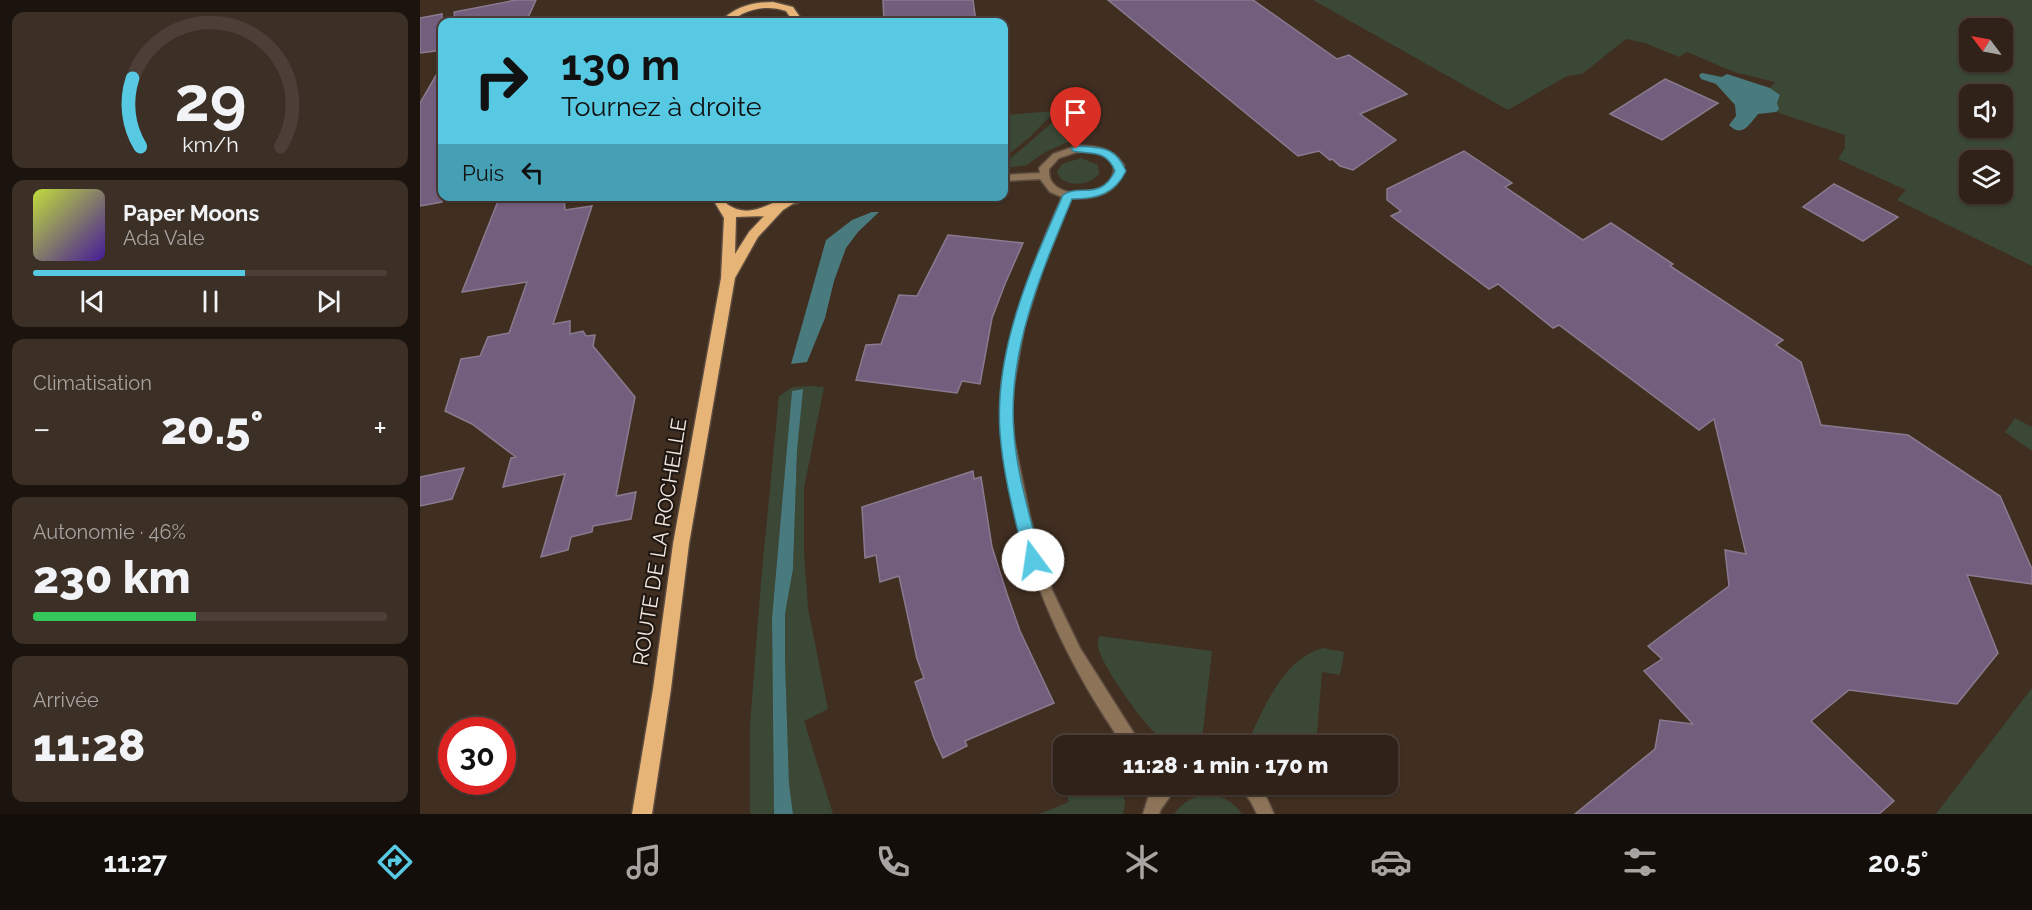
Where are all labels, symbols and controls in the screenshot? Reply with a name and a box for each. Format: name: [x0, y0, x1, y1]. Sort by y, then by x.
north arrow: [1959, 18, 2013, 72]
map controls: [1959, 18, 2013, 204]
text: 130 m: [561, 41, 680, 90]
icon: right: [462, 42, 540, 120]
text: 29: [174, 62, 246, 136]
button: sound: [1959, 84, 2013, 138]
pin: [1050, 87, 1101, 149]
text: Tournez à droite: [561, 91, 762, 122]
icon: arrive: [1059, 96, 1092, 129]
text: km/h: [182, 132, 238, 157]
button: layers: [1959, 150, 2013, 204]
icon: left: [516, 156, 549, 189]
text: Puis: [462, 160, 504, 186]
text: Paper Moons: [123, 200, 259, 226]
text: Ada Vale: [123, 226, 205, 250]
icon: previous: [76, 285, 109, 318]
icon: pause: [194, 285, 227, 318]
icon: next: [312, 285, 345, 318]
text: Climatisation: [33, 371, 152, 395]
text: 20.5°: [161, 402, 263, 455]
text: −: [33, 409, 51, 448]
text: +: [373, 409, 387, 448]
street label: ROUTE DE LA ROCHELLE: [628, 416, 691, 667]
text: Autonomie · 46%: [33, 520, 186, 544]
position arrow: [1001, 528, 1065, 592]
text: 230 km: [33, 551, 191, 604]
text: Arrivée: [33, 688, 99, 712]
speed limit sign: 30: [438, 717, 516, 795]
text: 11:28: [33, 719, 145, 772]
text: 11:28 · 1 min · 170 m: [1123, 752, 1328, 778]
icon: directions: [374, 841, 416, 883]
icon: music: [623, 841, 665, 883]
icon: phone: [872, 841, 914, 883]
icon: climate: [1121, 841, 1163, 883]
icon: car: [1370, 841, 1412, 883]
icon: filters: [1619, 841, 1661, 883]
text: 11:27: [103, 847, 167, 878]
text: 20.5°: [1868, 847, 1928, 878]

